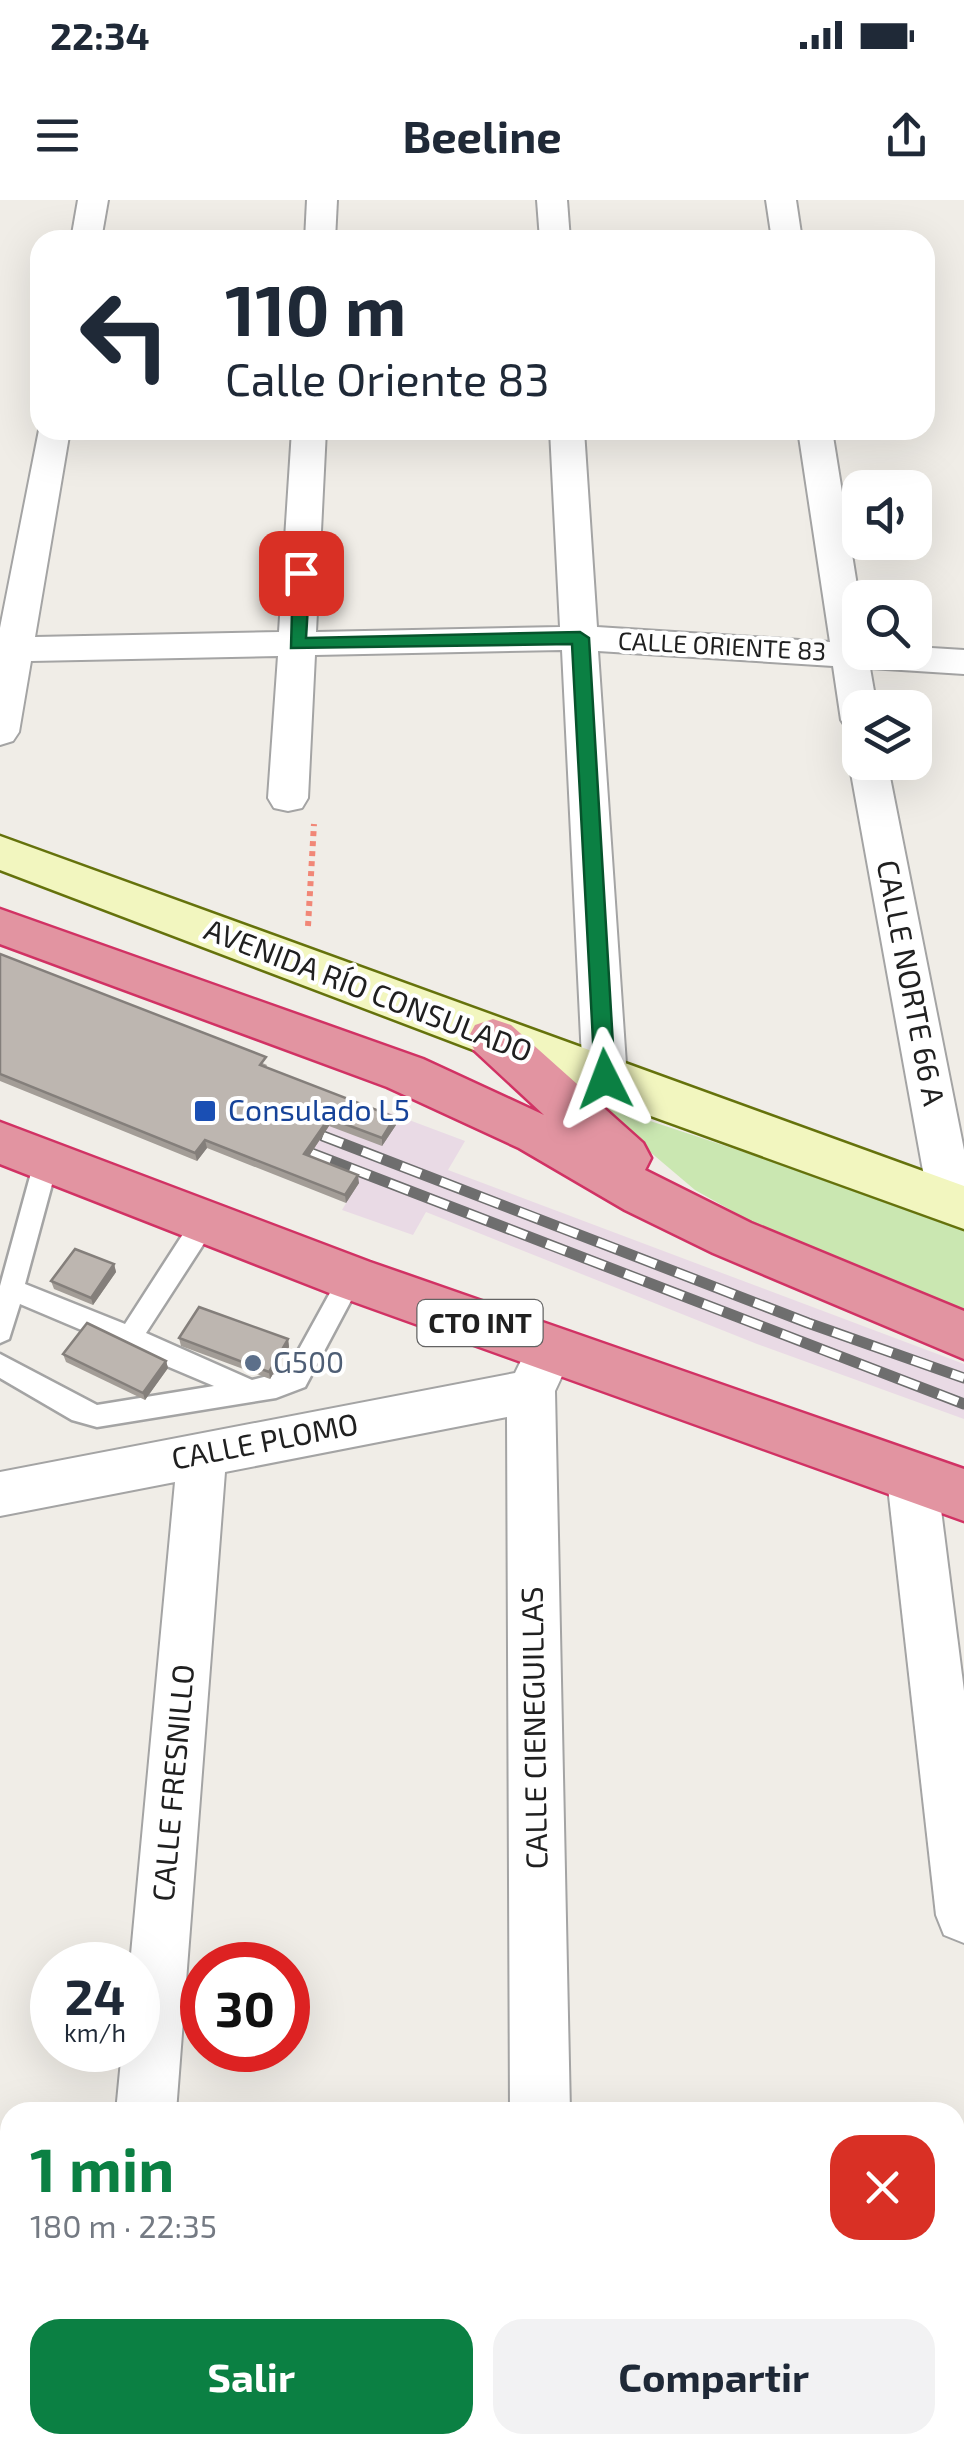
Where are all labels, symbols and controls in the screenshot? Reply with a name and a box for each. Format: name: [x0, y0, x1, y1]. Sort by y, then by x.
text: 22:34: [50, 12, 150, 58]
icon: menu: [30, 108, 85, 163]
text: Beeline: [402, 108, 562, 162]
icon: share: [879, 108, 934, 163]
text: 110 m: [225, 266, 406, 350]
icon: left: [60, 270, 190, 400]
text: Calle Oriente 83: [225, 351, 550, 405]
map controls: [842, 470, 932, 780]
button: sound: [842, 470, 932, 560]
pin: [259, 531, 344, 616]
icon: arrive: [274, 546, 329, 601]
button: search: [842, 580, 932, 670]
street label: CALLE ORIENTE 83: [617, 625, 827, 665]
button: layers: [842, 690, 932, 780]
street label: CALLE NORTE 66 A: [871, 857, 953, 1109]
street label: AVENIDA RÍO CONSULADO: [200, 910, 538, 1068]
position arrow: [553, 1027, 657, 1131]
place label: Consulado L5: [228, 1091, 410, 1127]
marker: Consulado L5: [192, 1098, 218, 1124]
road number: CTO INT: [418, 1300, 542, 1346]
place label: G500: [273, 1343, 344, 1379]
marker: G500: [242, 1352, 264, 1374]
street label: CALLE PLOMO: [168, 1404, 361, 1476]
street label: CALLE CIENEGUILLAS: [513, 1586, 553, 1870]
street label: CALLE FRESNILLO: [144, 1663, 200, 1903]
speed limit sign: 30: [180, 1942, 310, 2072]
text: 24: [65, 1965, 125, 2025]
text: km/h: [64, 2017, 126, 2047]
text: 1 min: [30, 2132, 174, 2204]
button: close: [830, 2135, 935, 2240]
text: 180 m · 22:35: [30, 2206, 217, 2244]
button: Salir: [30, 2319, 473, 2434]
button: Compartir: [493, 2319, 935, 2434]

